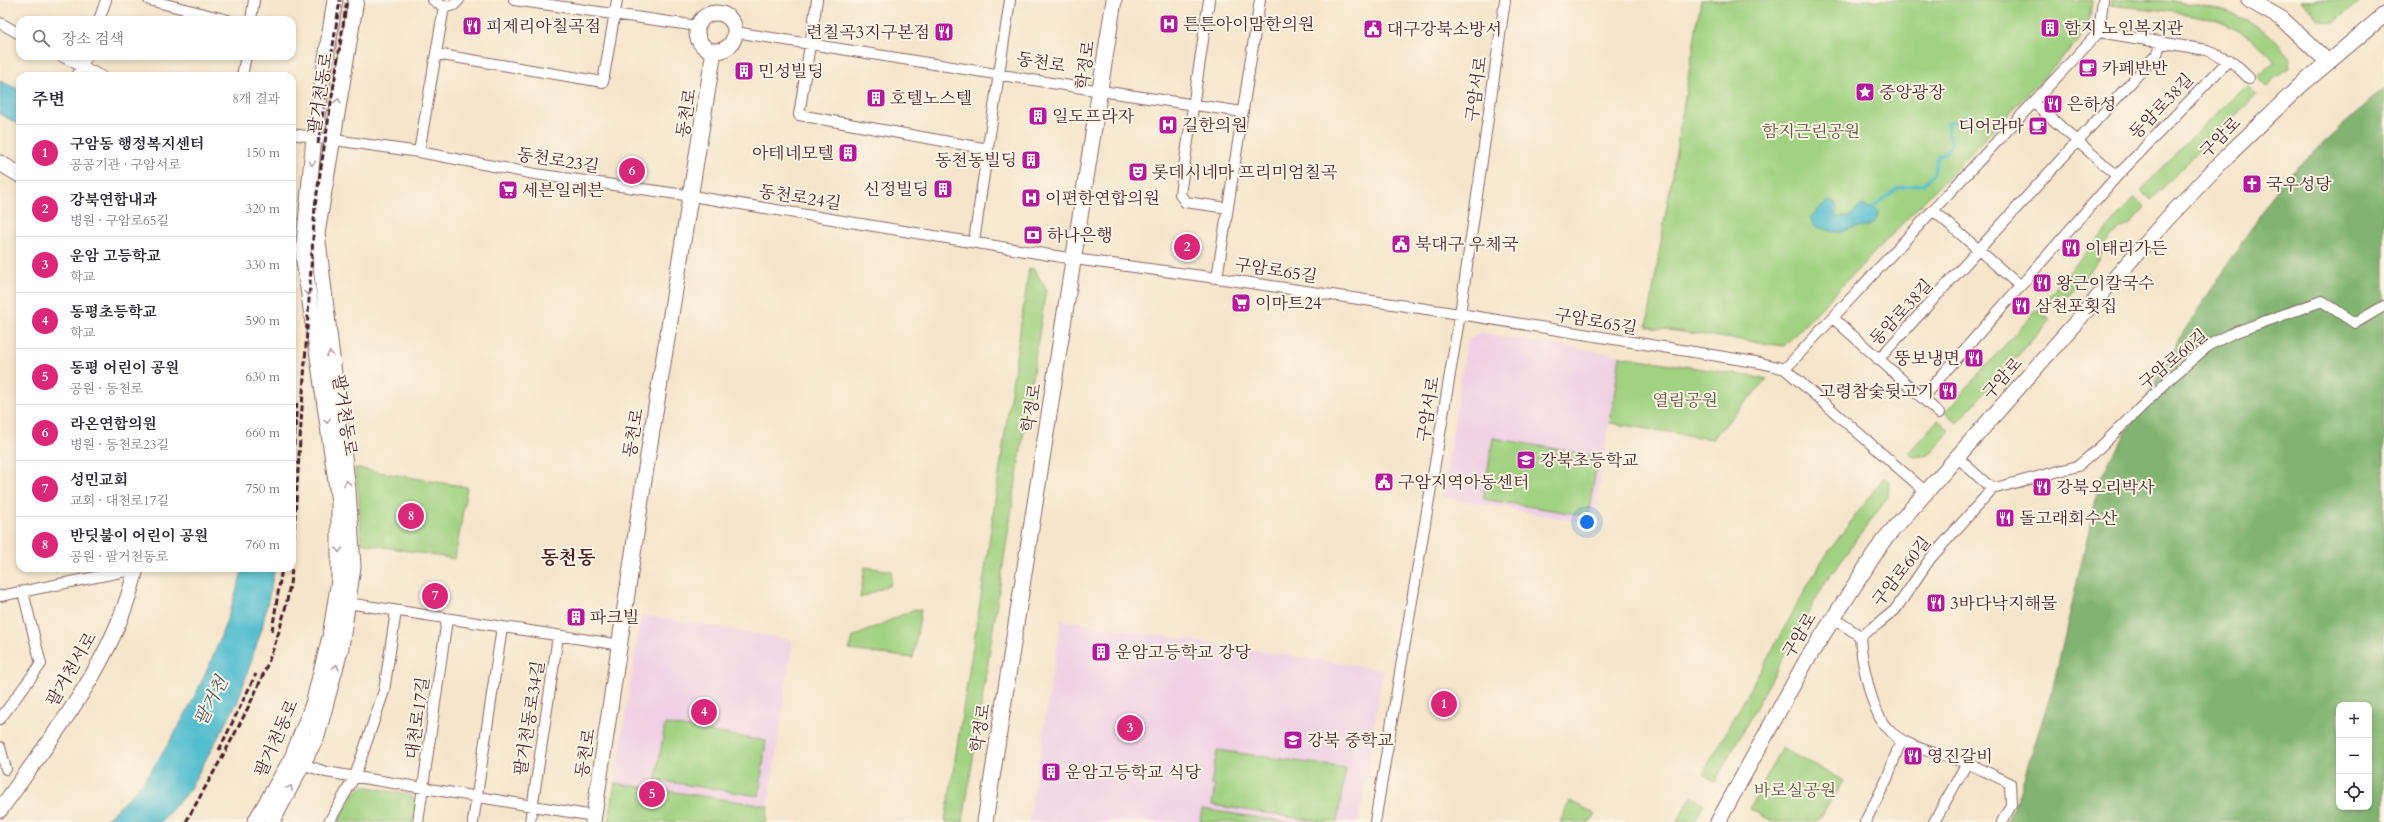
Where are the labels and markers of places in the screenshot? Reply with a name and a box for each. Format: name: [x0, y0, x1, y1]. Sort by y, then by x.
hospital icon: 튼튼아이맘한의원: [1158, 13, 1180, 35]
place label: 튼튼아이맘한의원: [1183, 13, 1314, 36]
restaurant icon: 피제리아칠곡점: [461, 15, 483, 37]
place label: 피제리아칠곡점: [486, 15, 601, 38]
building icon: 함지 노인복지관: [2039, 17, 2061, 39]
place label: 함지 노인복지관: [2064, 17, 2184, 40]
public building icon: 대구강북소방서: [1362, 18, 1384, 40]
place label: 대구강북소방서: [1387, 18, 1502, 41]
place label: 련칠곡3지구본점: [806, 21, 930, 44]
restaurant icon: 련칠곡3지구본점: [933, 21, 955, 43]
cafe icon: 카페반반: [2077, 57, 2099, 79]
place label: 카페반반: [2102, 57, 2168, 80]
building icon: 민성빌딩: [733, 60, 755, 82]
place label: 민성빌딩: [758, 60, 824, 83]
place icon: 중앙광장: [1854, 81, 1876, 103]
place label: 중앙광장: [1879, 81, 1945, 104]
building icon: 호텔노스텔: [865, 87, 887, 109]
place label: 호텔노스텔: [890, 87, 972, 110]
restaurant icon: 은하성: [2042, 93, 2064, 115]
place label: 은하성: [2067, 93, 2116, 116]
building icon: 일도프라자: [1027, 105, 1049, 127]
place label: 일도프라자: [1052, 105, 1135, 128]
hospital icon: 길한의원: [1157, 114, 1179, 136]
place label: 길한의원: [1182, 114, 1248, 137]
place label: 디어라마: [1958, 115, 2025, 138]
cafe icon: 디어라마: [2027, 115, 2049, 137]
place label: 아테네모텔: [752, 142, 834, 165]
building icon: 아테네모텔: [837, 142, 859, 164]
place label: 동천동빌딩: [935, 149, 1017, 172]
building icon: 동천동빌딩: [1020, 149, 1042, 171]
pin: 6: [619, 156, 645, 186]
theatre icon: 롯데시네마 프리미엄칠곡: [1127, 161, 1149, 183]
place label: 롯데시네마 프리미엄칠곡: [1152, 161, 1338, 184]
church icon: 국우성당: [2241, 173, 2263, 195]
place label: 국우성당: [2266, 173, 2332, 196]
place label: 신정빌딩: [863, 178, 929, 201]
building icon: 신정빌딩: [932, 178, 954, 200]
supermarket icon: 세븐일레븐: [497, 179, 519, 201]
place label: 세븐일레븐: [522, 179, 604, 202]
hospital icon: 이편한연합의원: [1020, 187, 1042, 209]
place label: 이편한연합의원: [1045, 187, 1160, 210]
bank icon: 하나은행: [1022, 224, 1044, 246]
place label: 하나은행: [1047, 224, 1113, 247]
pin: 2: [1174, 232, 1200, 262]
public building icon: 북대구 우체국: [1390, 233, 1412, 255]
place label: 북대구 우체국: [1415, 233, 1519, 256]
restaurant icon: 이태리가든: [2060, 237, 2082, 259]
place label: 이태리가든: [2085, 237, 2168, 260]
restaurant icon: 왕근이칼국수: [2031, 272, 2053, 294]
place label: 왕근이칼국수: [2056, 272, 2155, 295]
supermarket icon: 이마트24: [1230, 292, 1252, 314]
place label: 이마트24: [1255, 292, 1322, 315]
restaurant icon: 삼천포횟집: [2010, 295, 2032, 317]
place label: 삼천포횟집: [2035, 295, 2117, 318]
place label: 뚱보냉면: [1894, 347, 1960, 370]
restaurant icon: 뚱보냉면: [1963, 347, 1985, 369]
place label: 고령참숯뒷고기: [1819, 380, 1934, 403]
restaurant icon: 고령참숯뒷고기: [1937, 380, 1959, 402]
school or university icon: 강북초등학교: [1515, 449, 1537, 471]
place label: 강북초등학교: [1540, 449, 1639, 472]
public building icon: 구암지역아동센터: [1373, 471, 1395, 493]
place label: 구암지역아동센터: [1398, 471, 1529, 494]
restaurant icon: 강북오리박사: [2031, 476, 2053, 498]
place label: 강북오리박사: [2056, 476, 2155, 499]
pin: 8: [398, 501, 424, 531]
restaurant icon: 돌고래회수산: [1994, 507, 2016, 529]
place label: 돌고래회수산: [2019, 507, 2118, 530]
pin: 7: [422, 581, 448, 611]
restaurant icon: 3바다낙지해물: [1925, 592, 1947, 614]
place label: 3바다낙지해물: [1950, 592, 2058, 615]
building icon: 파크빌: [565, 606, 587, 628]
place label: 파크빌: [590, 606, 639, 629]
building icon: 운암고등학교 강당: [1090, 641, 1112, 663]
place label: 운암고등학교 강당: [1115, 641, 1252, 664]
pin: 1: [1431, 689, 1457, 719]
pin: 4: [691, 697, 717, 727]
pin: 3: [1117, 713, 1143, 743]
school or university icon: 강북 중학교: [1282, 729, 1304, 751]
place label: 강북 중학교: [1307, 729, 1394, 752]
restaurant icon: 영진갈비: [1902, 745, 1924, 767]
place label: 영진갈비: [1927, 745, 1993, 768]
building icon: 운암고등학교 식당: [1040, 761, 1062, 783]
place label: 운암고등학교 식당: [1065, 761, 1202, 784]
pin: 5: [639, 779, 665, 809]

